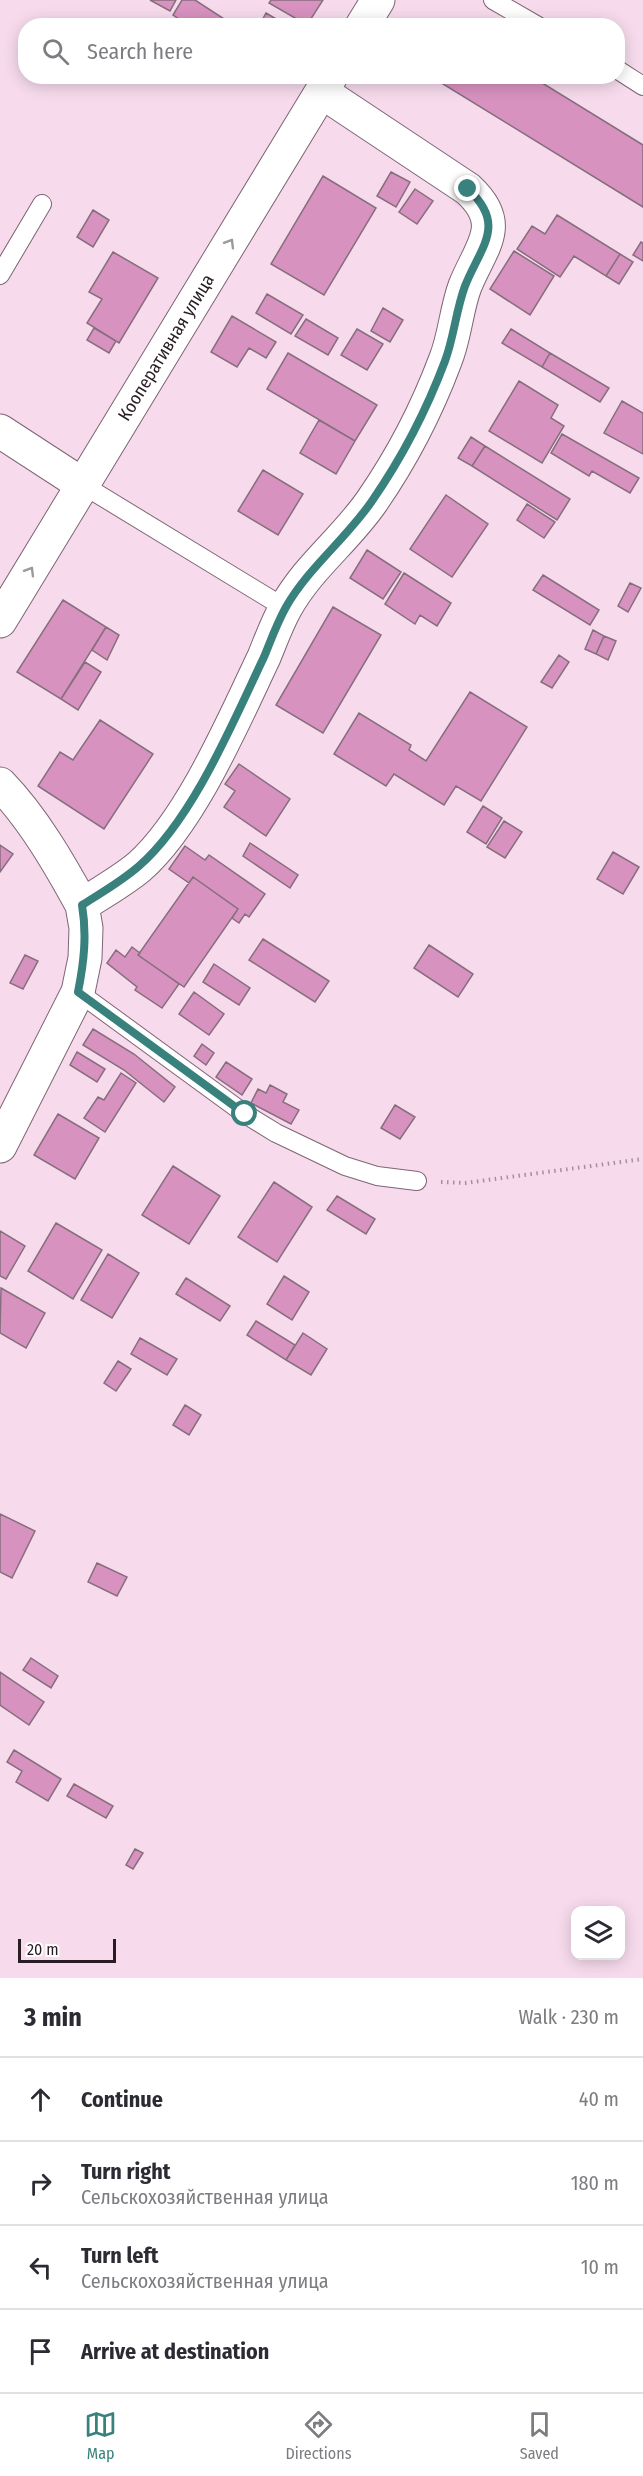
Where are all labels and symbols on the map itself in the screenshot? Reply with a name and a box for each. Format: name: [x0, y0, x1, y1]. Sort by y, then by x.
route end: [454, 175, 480, 201]
one-way arrow: [223, 239, 235, 249]
street label: Кооперативная улица: [113, 270, 219, 425]
one-way arrow: [23, 567, 35, 577]
route start: [231, 1100, 257, 1126]
scale bar: [18, 1936, 116, 1964]

